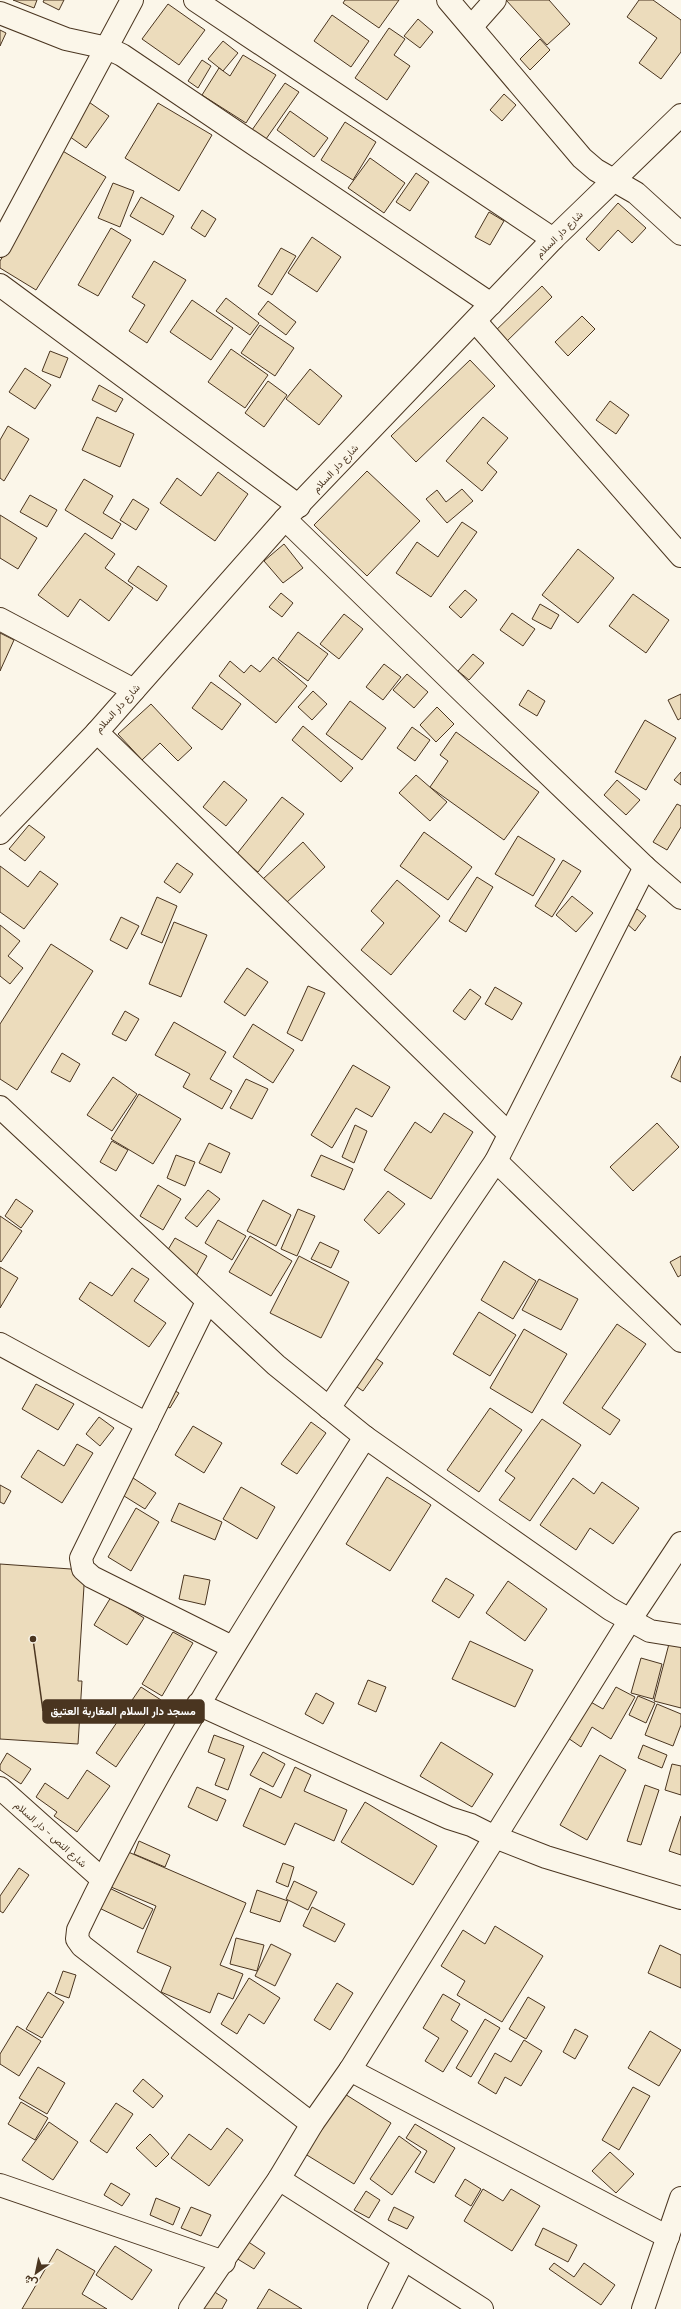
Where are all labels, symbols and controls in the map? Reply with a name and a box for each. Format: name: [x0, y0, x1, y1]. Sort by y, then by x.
street label: شارع دار السلام: [533, 208, 586, 261]
street label: شارع دار السلام: [310, 441, 361, 495]
street label: شارع دار السلام: [92, 681, 143, 736]
callout: مسجد دار السلام المغاربة العتيق: [43, 1700, 204, 1723]
text: مسجد دار السلام المغاربة العتيق: [50, 1704, 196, 1719]
street label: شارع النص - دار السلام: [12, 1798, 90, 1870]
north arrow: [16, 2253, 56, 2293]
text: ش: [21, 2272, 40, 2291]

